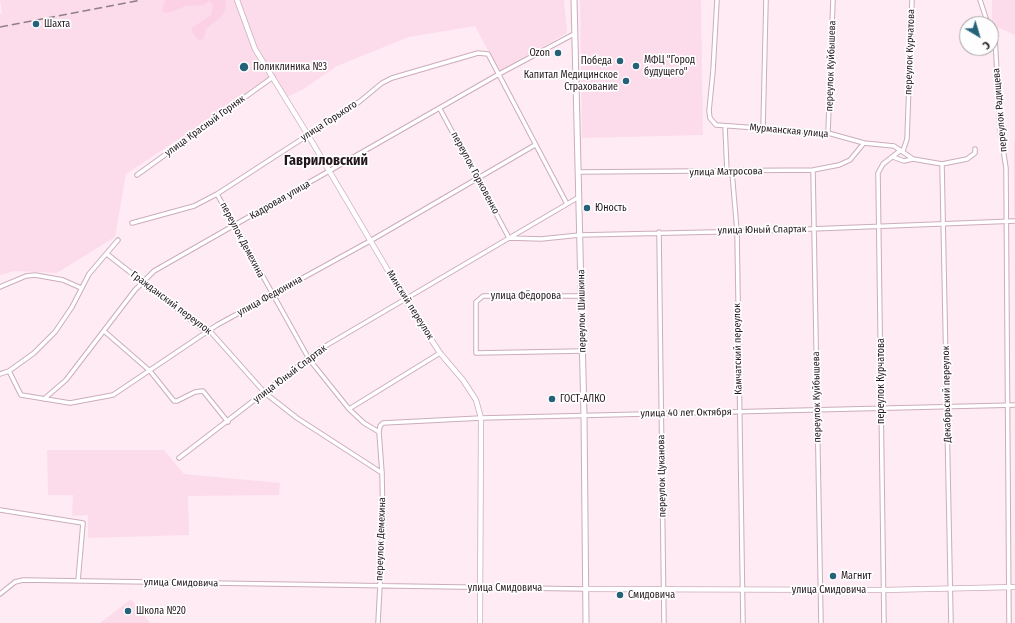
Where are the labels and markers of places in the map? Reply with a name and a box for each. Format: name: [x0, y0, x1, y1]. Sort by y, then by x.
place label: Шахта: [44, 18, 70, 30]
marker: Шахта: [31, 19, 41, 29]
place label: Ozon: [529, 47, 550, 59]
marker: Ozon: [553, 48, 563, 58]
place label: МФЦ "Город будущего": [644, 54, 695, 78]
place label: Победа: [581, 55, 612, 67]
marker: Победа: [615, 56, 625, 66]
marker: Поликлиника №3: [238, 61, 250, 73]
place label: Поликлиника №3: [253, 61, 327, 73]
marker: МФЦ "Город будущего": [631, 61, 641, 71]
place label: Капитал Медицинское Страхование: [524, 69, 618, 92]
marker: Капитал Медицинское Страхование: [621, 76, 631, 86]
place label: Юность: [595, 202, 627, 214]
marker: Юность: [582, 203, 592, 213]
place label: ГОСТ-АЛКО: [560, 393, 606, 405]
marker: ГОСТ-АЛКО: [547, 394, 557, 404]
place label: Магнит: [841, 570, 872, 582]
marker: Магнит: [828, 571, 838, 581]
place label: Смидовича: [628, 589, 675, 601]
marker: Смидовича: [615, 590, 625, 600]
place label: Школа №20: [136, 605, 186, 617]
marker: Школа №20: [123, 606, 133, 616]

